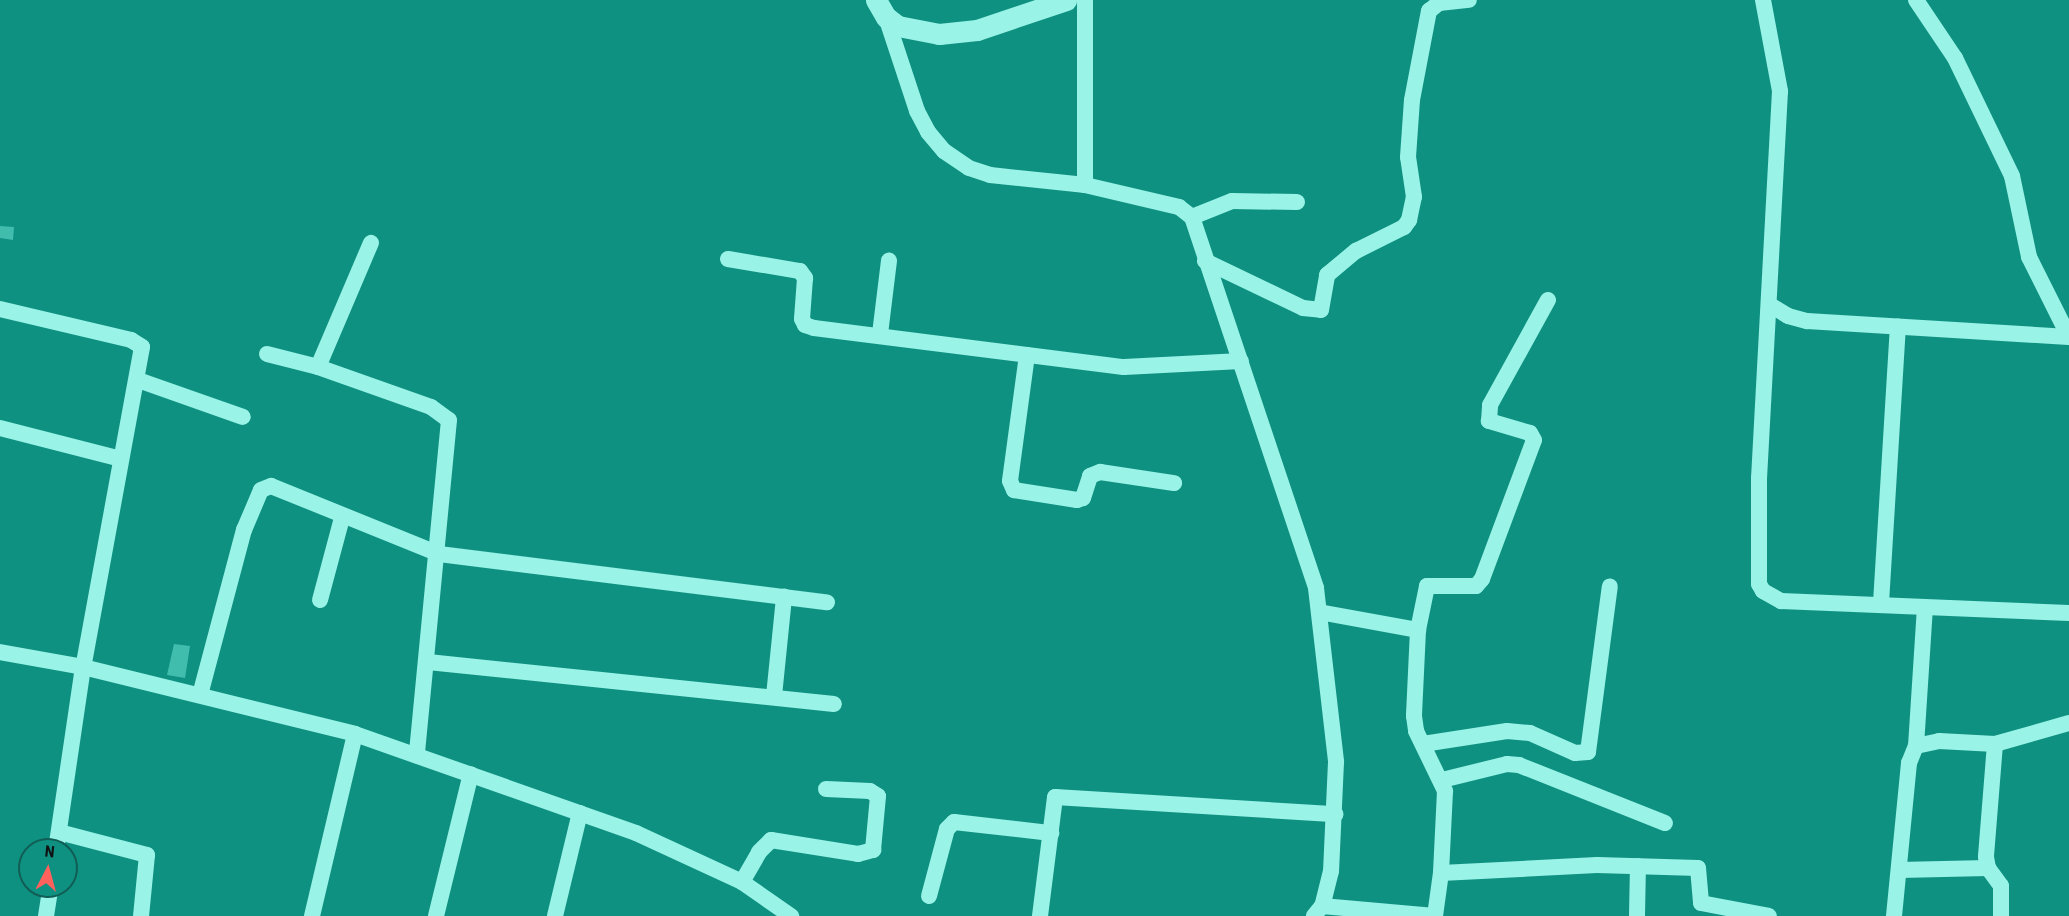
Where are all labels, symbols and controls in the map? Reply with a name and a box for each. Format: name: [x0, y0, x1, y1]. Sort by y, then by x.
north arrow: [18, 838, 78, 898]
text: N: [44, 842, 56, 862]

